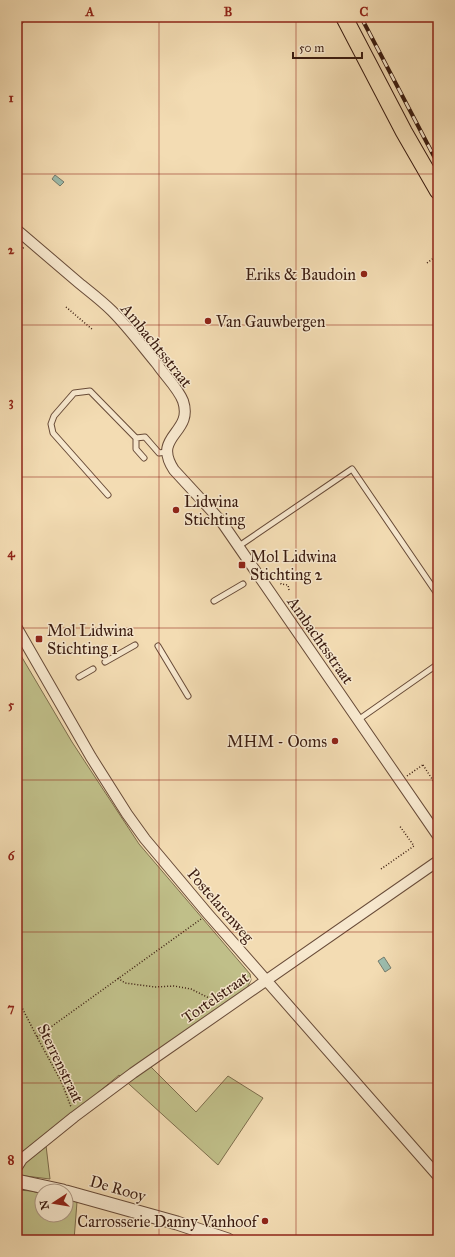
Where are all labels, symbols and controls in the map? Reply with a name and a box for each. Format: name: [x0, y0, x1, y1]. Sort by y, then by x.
text: A: [85, 4, 95, 20]
text: B: [224, 4, 233, 20]
text: C: [360, 4, 369, 20]
scale bar: [293, 34, 362, 60]
text: 50 m: [299, 41, 324, 55]
text: 1: [8, 90, 14, 106]
text: 2: [8, 242, 15, 258]
place label: Eriks & Baudoin: [245, 265, 356, 284]
marker: Eriks & Baudoin: [359, 269, 369, 279]
street label: Ambachtsstraat: [116, 299, 196, 391]
place label: Van Gauwbergen: [215, 312, 326, 332]
marker: Van Gauwbergen: [203, 316, 213, 326]
text: 3: [8, 394, 14, 410]
place label: Lidwina Stichting: [184, 492, 245, 530]
marker: Lidwina Stichting: [171, 505, 181, 515]
text: 4: [7, 545, 15, 561]
place label: Mol Lidwina Stichting 2: [250, 547, 337, 585]
marker: Mol Lidwina Stichting 2: [237, 560, 247, 570]
street label: Ambachtsstraat: [283, 592, 358, 688]
place label: Mol Lidwina Stichting 1: [47, 621, 134, 659]
marker: Mol Lidwina Stichting 1: [34, 634, 44, 644]
text: 5: [8, 697, 15, 713]
place label: MHM - Ooms: [227, 732, 327, 751]
marker: MHM - Ooms: [330, 736, 340, 746]
text: 6: [8, 848, 16, 864]
street label: Postelarenweg: [183, 864, 258, 947]
street label: Tortelstraat: [178, 967, 253, 1027]
text: 7: [8, 1000, 15, 1016]
street label: Sterrenstraat: [33, 1021, 88, 1106]
text: 8: [8, 1152, 15, 1168]
street label: De Rooy: [88, 1171, 149, 1206]
north arrow: [34, 1183, 74, 1223]
text: N: [37, 1198, 52, 1211]
place label: Carrosserie Danny Vanhoof: [77, 1212, 260, 1231]
marker: Carrosserie Danny Vanhoof: [260, 1216, 270, 1226]

